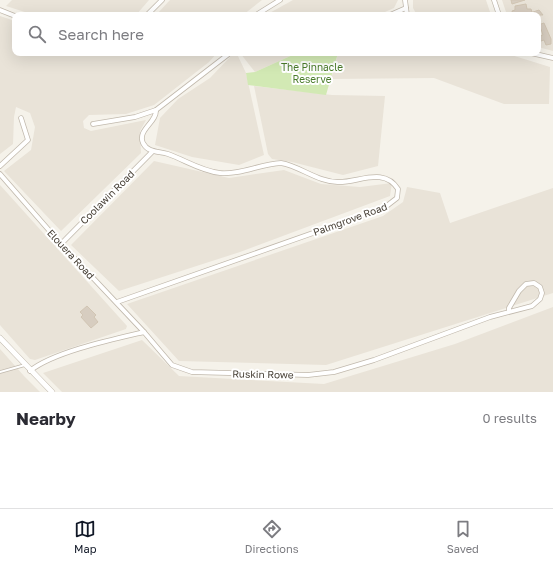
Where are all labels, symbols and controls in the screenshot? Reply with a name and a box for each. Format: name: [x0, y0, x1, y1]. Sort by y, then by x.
search box: [12, 12, 541, 56]
icon: search: [26, 23, 48, 45]
text: Search here: [58, 25, 144, 43]
park label: The Pinnacle Reserve: [281, 61, 343, 85]
street label: Coolawin Road: [77, 167, 137, 227]
street label: Palmgrove Road: [311, 200, 389, 238]
street label: Elouera Road: [45, 227, 97, 281]
street label: Ruskin Rowe: [232, 367, 294, 381]
text: Nearby: [16, 408, 76, 429]
text: 0 results: [482, 410, 537, 426]
tab: Map: [74, 518, 97, 555]
tab: Directions: [245, 518, 299, 555]
tab: Saved: [447, 518, 479, 555]

